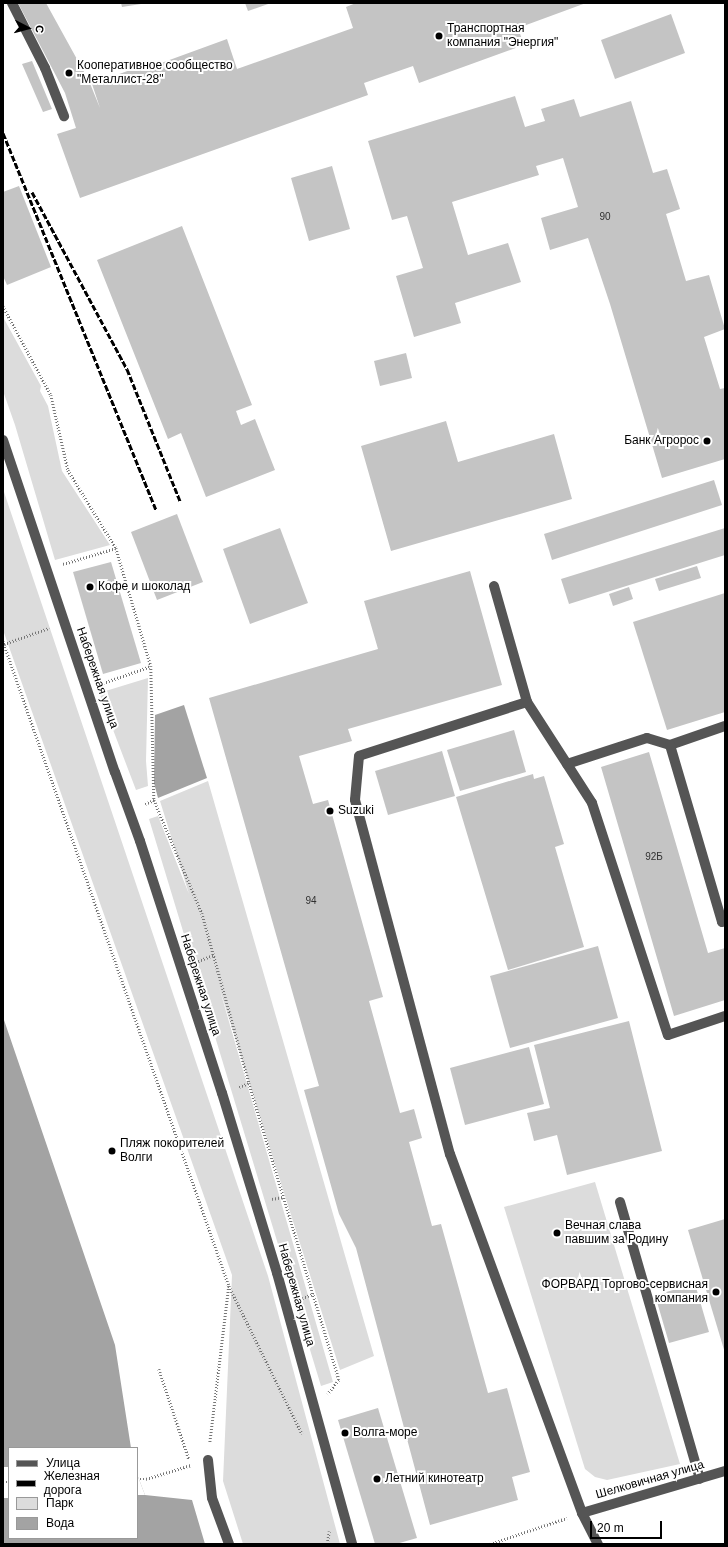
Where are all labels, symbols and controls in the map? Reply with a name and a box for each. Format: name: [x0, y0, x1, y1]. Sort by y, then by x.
north arrow: [8, 8, 48, 48]
place label: Транспортная компания "Энергия": [447, 22, 558, 50]
text: С: [34, 25, 46, 34]
marker: Транспортная компания "Энергия": [434, 31, 444, 41]
place label: Кооперативное сообщество "Металлист-28": [77, 59, 233, 87]
marker: Кооперативное сообщество "Металлист-28": [64, 68, 74, 78]
house number: 90: [599, 211, 611, 223]
place label: Банк Агророс: [624, 434, 699, 448]
marker: Банк Агророс: [702, 436, 712, 446]
place label: Кофе и шоколад: [98, 580, 190, 594]
marker: Кофе и шоколад: [85, 582, 95, 592]
street label: Набережная улица: [73, 625, 121, 731]
place label: Suzuki: [338, 804, 374, 818]
marker: Suzuki: [325, 806, 335, 816]
house number: 92Б: [645, 851, 663, 863]
house number: 94: [305, 895, 317, 907]
street label: Набережная улица: [177, 932, 223, 1038]
place label: Пляж покорителей Волги: [120, 1137, 224, 1165]
marker: Пляж покорителей Волги: [107, 1146, 117, 1156]
place label: Вечная слава павшим за Родину: [565, 1219, 668, 1247]
marker: Вечная слава павшим за Родину: [552, 1228, 562, 1238]
street label: Набережная улица: [274, 1242, 318, 1348]
place label: ФОРВАРД Торгово-сервисная компания: [542, 1278, 708, 1306]
marker: ФОРВАРД Торгово-сервисная компания: [711, 1287, 721, 1297]
place label: Волга-море: [353, 1426, 417, 1440]
marker: Волга-море: [340, 1428, 350, 1438]
legend: [8, 1447, 138, 1539]
text: Улица: [46, 1456, 80, 1470]
street label: Шелковичная улица: [594, 1458, 706, 1502]
text: Железная дорога: [44, 1469, 100, 1497]
place label: Летний кинотеатр: [385, 1472, 484, 1486]
marker: Летний кинотеатр: [372, 1474, 382, 1484]
text: Парк: [46, 1496, 73, 1510]
scale bar: [592, 1513, 664, 1539]
text: Вода: [46, 1516, 74, 1530]
text: 20 m: [597, 1521, 624, 1535]

